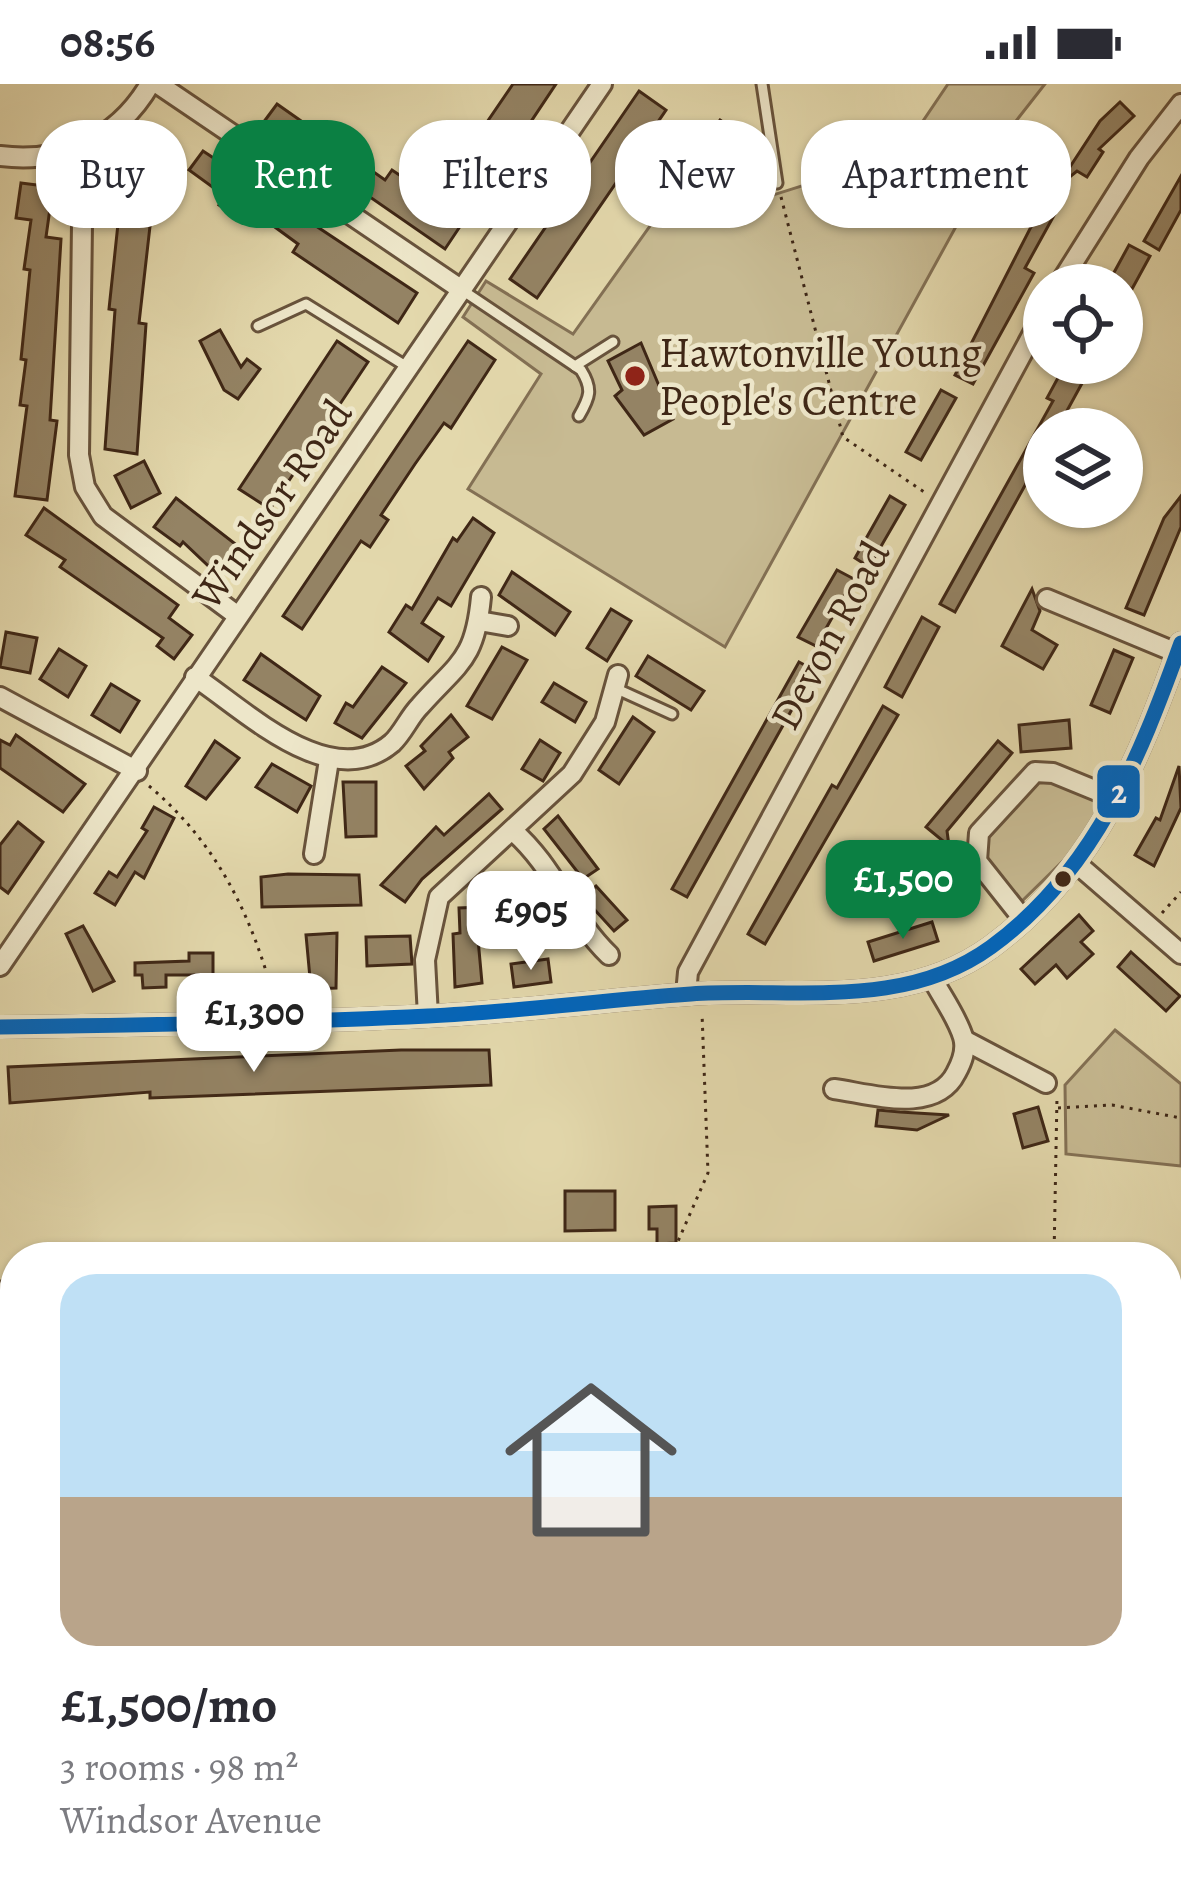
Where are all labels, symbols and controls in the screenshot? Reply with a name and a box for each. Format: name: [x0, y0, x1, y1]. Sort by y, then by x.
text: 08:56: [60, 11, 155, 73]
chip: Buy: [36, 120, 187, 228]
chip: Rent: [211, 120, 375, 228]
chip: Filters: [399, 120, 591, 228]
chip: New: [615, 120, 777, 228]
chip: Apartment: [801, 120, 1071, 228]
map controls: [1023, 264, 1143, 528]
button: locate: [1023, 264, 1143, 384]
place label: Hawtonville Young People's Centre: [659, 324, 982, 429]
marker: Hawtonville Young People's Centre: [622, 363, 648, 389]
street label: Windsor Road: [177, 387, 365, 622]
button: layers: [1023, 408, 1143, 528]
street label: Devon Road: [756, 530, 903, 740]
line badge: 2: [1095, 763, 1142, 820]
text: 2: [1111, 769, 1127, 814]
pin: £1,500: [805, 840, 1001, 942]
text: £1,500: [853, 852, 953, 905]
unlabelled marker: [1052, 868, 1074, 890]
pin: £905: [460, 871, 602, 973]
text: £905: [494, 883, 568, 936]
pin: £1,300: [156, 973, 352, 1075]
text: £1,300: [204, 985, 304, 1038]
icon: home: [483, 1352, 699, 1568]
text: £1,500/mo: [60, 1670, 277, 1740]
text: 3 rooms · 98 m²: [60, 1740, 298, 1793]
text: Windsor Avenue: [60, 1793, 322, 1846]

